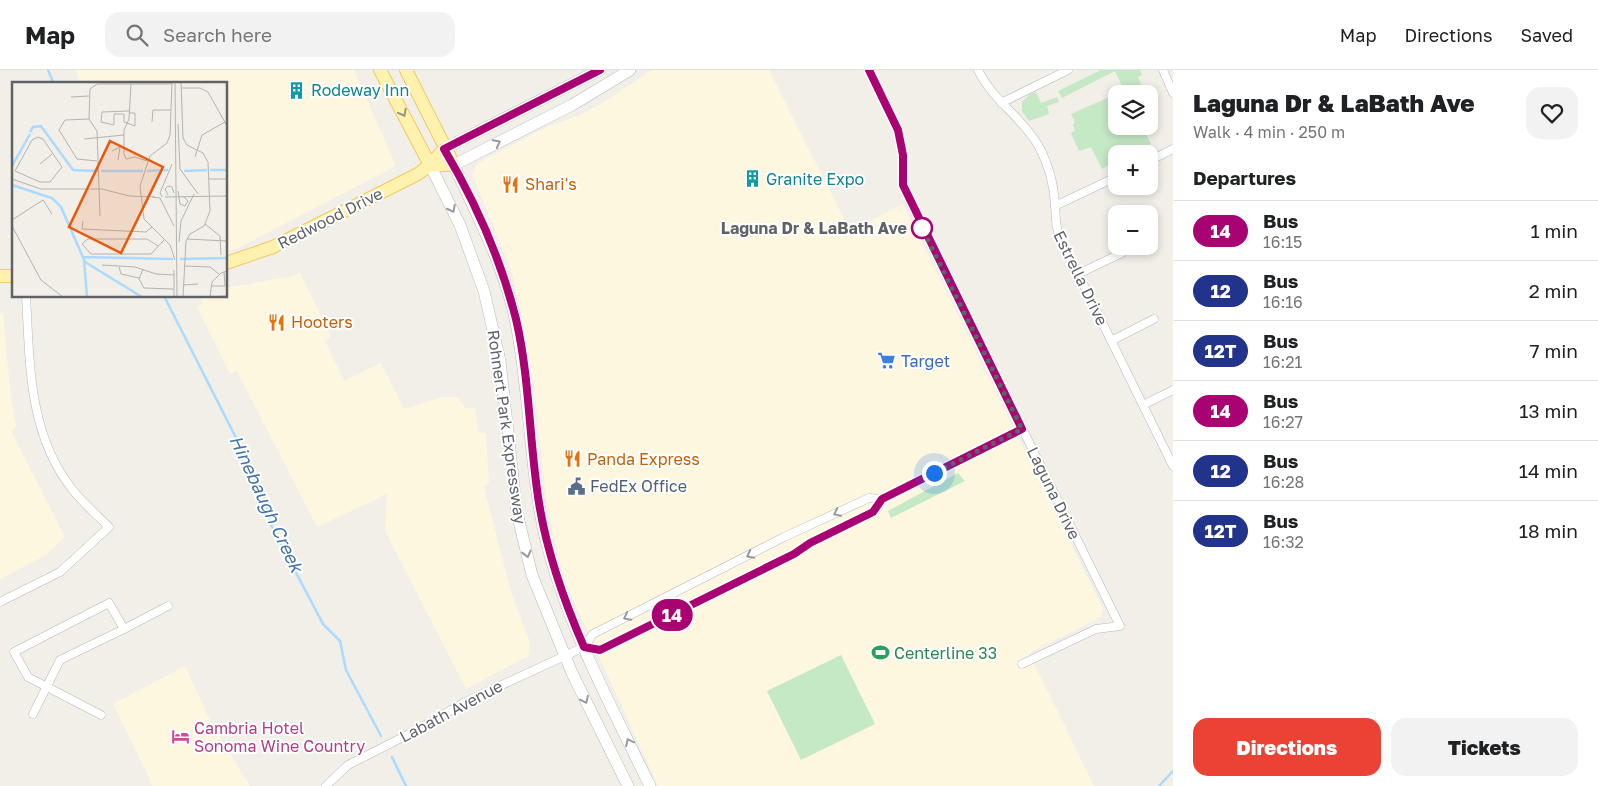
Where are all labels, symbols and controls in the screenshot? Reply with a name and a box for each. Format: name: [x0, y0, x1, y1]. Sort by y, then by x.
search box: [105, 12, 455, 57]
text: Map: [25, 20, 75, 49]
icon: search: [123, 21, 151, 49]
text: Search here: [163, 23, 272, 46]
text: Map: [1340, 24, 1376, 46]
text: Directions: [1404, 24, 1492, 46]
text: Saved: [1520, 24, 1573, 46]
building icon: Rodeway Inn: [287, 80, 307, 100]
place label: Rodeway Inn: [311, 80, 409, 100]
inset map: [12, 82, 228, 298]
map controls: [1108, 85, 1158, 255]
button: layers: [1108, 85, 1158, 135]
button: heart: [1526, 87, 1578, 139]
text: Laguna Dr & LaBath Ave: [1193, 88, 1475, 117]
one-way arrow: [397, 108, 407, 117]
text: Walk · 4 min · 250 m: [1193, 122, 1345, 142]
one-way arrow: [492, 139, 501, 149]
button: +: [1108, 145, 1158, 195]
text: Departures: [1193, 166, 1296, 189]
building icon: Granite Expo: [742, 169, 762, 189]
place label: Granite Expo: [766, 169, 864, 189]
restaurant icon: Shari's: [501, 174, 521, 194]
place label: Shari's: [525, 174, 577, 194]
street label: Redwood Drive: [274, 183, 386, 253]
one-way arrow: [446, 204, 456, 213]
button: −: [1108, 205, 1158, 255]
text: Bus: [1263, 209, 1298, 232]
marker: Laguna Dr & LaBath Ave: [911, 217, 933, 239]
place label: Laguna Dr & LaBath Ave: [721, 218, 907, 238]
text: 1 min: [1530, 219, 1578, 242]
text: 14: [1210, 220, 1231, 242]
street label: Estrella Drive: [1049, 227, 1113, 329]
text: 16:15: [1263, 232, 1302, 252]
text: Bus: [1263, 269, 1298, 292]
text: 2 min: [1529, 279, 1578, 302]
text: 12: [1210, 280, 1231, 302]
text: 16:16: [1263, 292, 1303, 312]
restaurant icon: Hooters: [267, 312, 287, 332]
place label: Hooters: [291, 312, 353, 332]
street label: Rohnert Park Expressway: [483, 329, 531, 525]
text: Bus: [1263, 329, 1298, 352]
text: 7 min: [1530, 339, 1578, 362]
text: 12T: [1205, 340, 1236, 362]
supermarket icon: Target: [877, 351, 897, 371]
place label: Target: [901, 351, 950, 371]
text: 16:21: [1263, 352, 1302, 372]
text: Bus: [1263, 389, 1298, 412]
text: 13 min: [1519, 399, 1578, 422]
text: 14: [1210, 400, 1231, 422]
text: 16:27: [1263, 412, 1303, 432]
water label: Hinebaugh Creek: [225, 431, 309, 577]
street label: Laguna Drive: [1023, 444, 1085, 542]
restaurant icon: Panda Express: [563, 449, 583, 469]
place label: Panda Express: [587, 449, 700, 469]
text: Bus: [1263, 449, 1298, 472]
text: 14 min: [1519, 459, 1578, 482]
text: 12: [1210, 460, 1231, 482]
your location: [922, 461, 947, 486]
text: 16:28: [1263, 472, 1304, 492]
public building icon: FedEx Office: [566, 476, 586, 496]
place label: FedEx Office: [590, 476, 687, 496]
one-way arrow: [834, 507, 843, 517]
text: Bus: [1263, 509, 1298, 532]
text: 18 min: [1519, 519, 1578, 542]
text: 12T: [1205, 520, 1236, 542]
text: 16:32: [1263, 532, 1304, 552]
one-way arrow: [746, 549, 755, 559]
one-way arrow: [521, 550, 532, 558]
line badge: 14: [650, 599, 694, 631]
text: 14: [662, 604, 682, 626]
one-way arrow: [624, 611, 633, 621]
sports icon: Centerline 33: [870, 643, 890, 663]
place label: Centerline 33: [894, 643, 997, 663]
street label: Labath Avenue: [396, 675, 506, 747]
one-way arrow: [579, 695, 589, 704]
place label: Cambria Hotel Sonoma Wine Country: [194, 718, 365, 756]
button: Directions: [1193, 718, 1381, 776]
button: Tickets: [1391, 718, 1578, 776]
hotel icon: Cambria Hotel Sonoma Wine Country: [170, 727, 190, 747]
one-way arrow: [624, 738, 635, 747]

